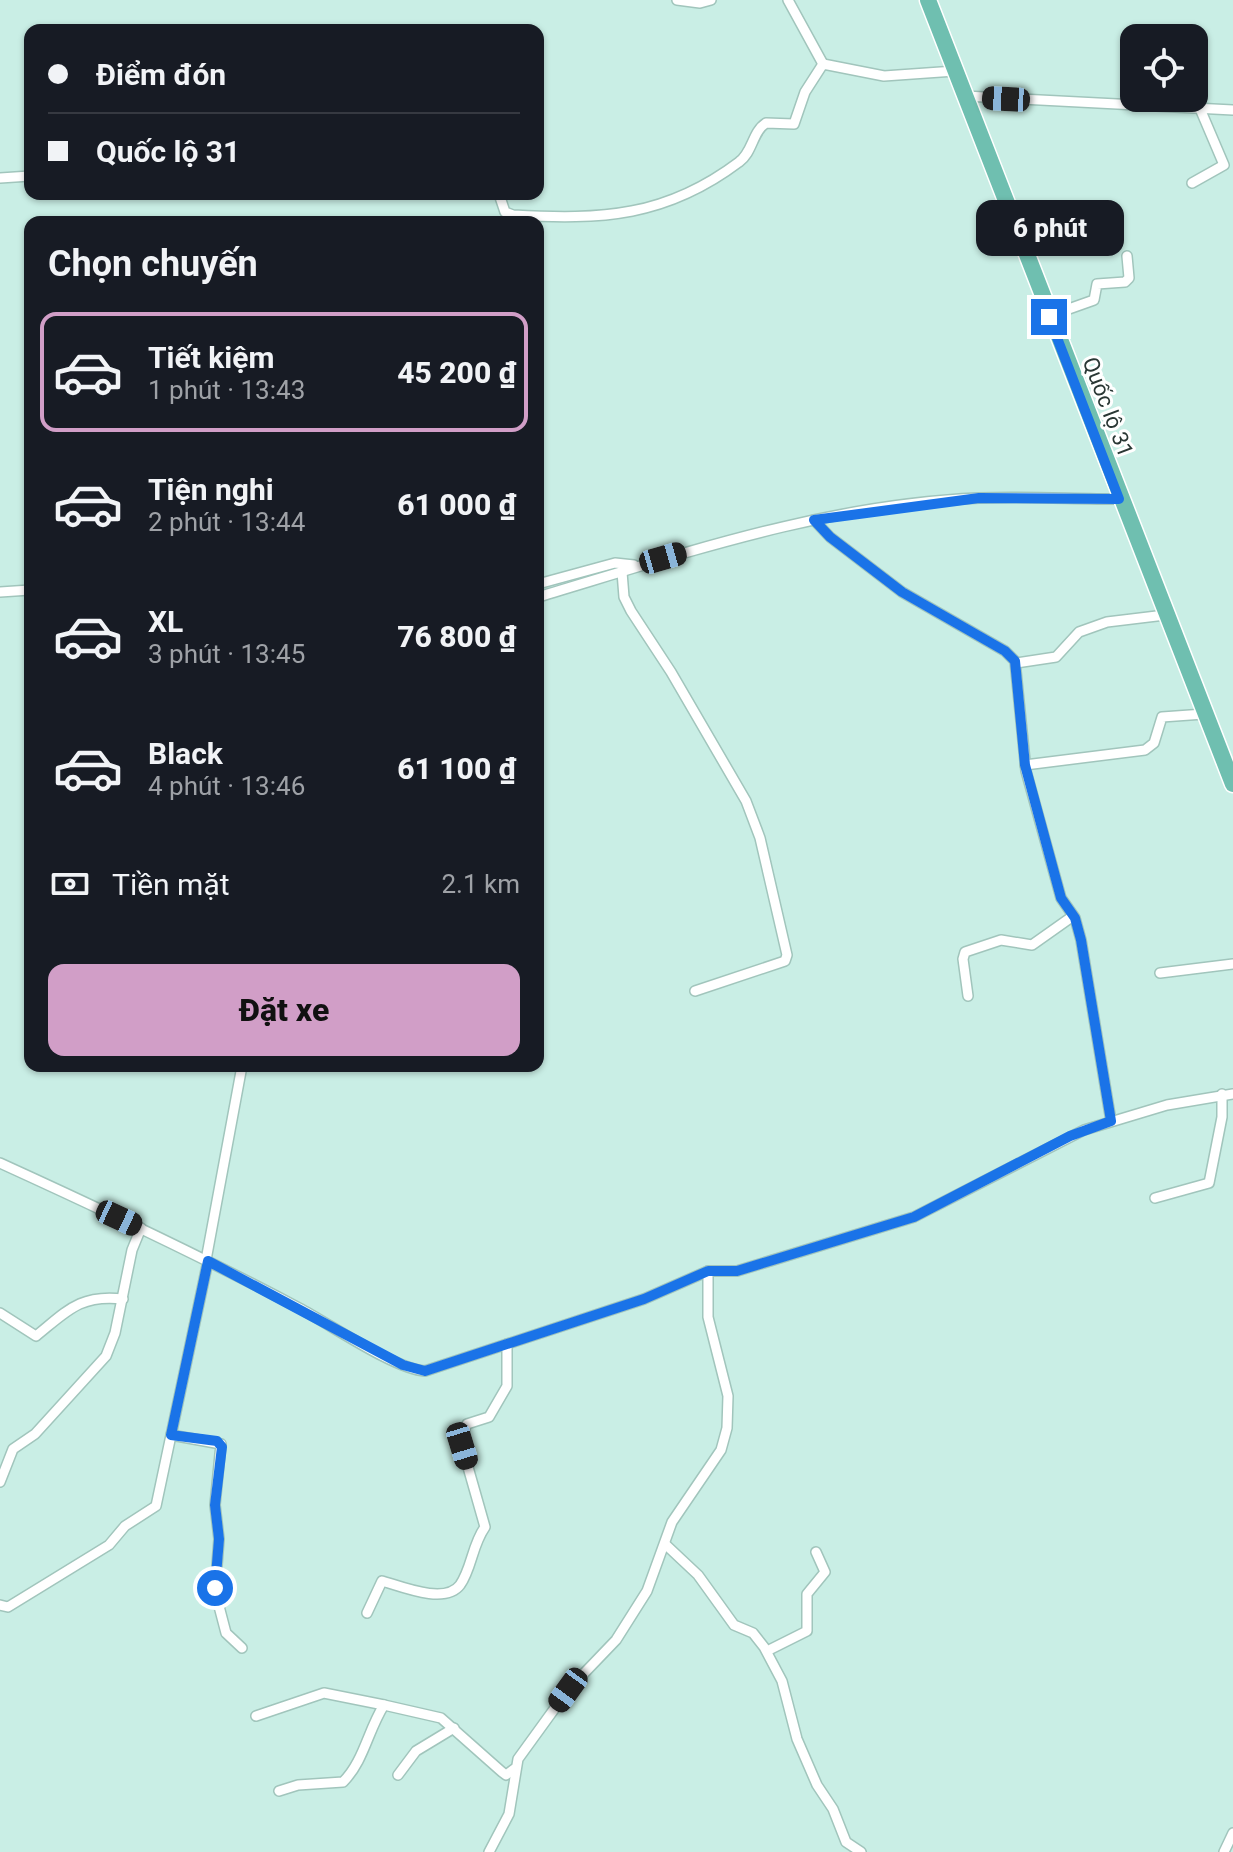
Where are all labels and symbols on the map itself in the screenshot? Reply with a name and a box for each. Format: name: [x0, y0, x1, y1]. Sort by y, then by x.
car: [981, 86, 1031, 112]
callout: 6 phút: [975, 201, 1123, 257]
route end: [1031, 299, 1067, 335]
street label: Quốc lộ 31: [1078, 354, 1138, 460]
car: [637, 540, 689, 576]
car: [92, 1197, 146, 1239]
car: [444, 1420, 480, 1472]
route start: [197, 1570, 233, 1606]
car: [544, 1664, 592, 1716]

